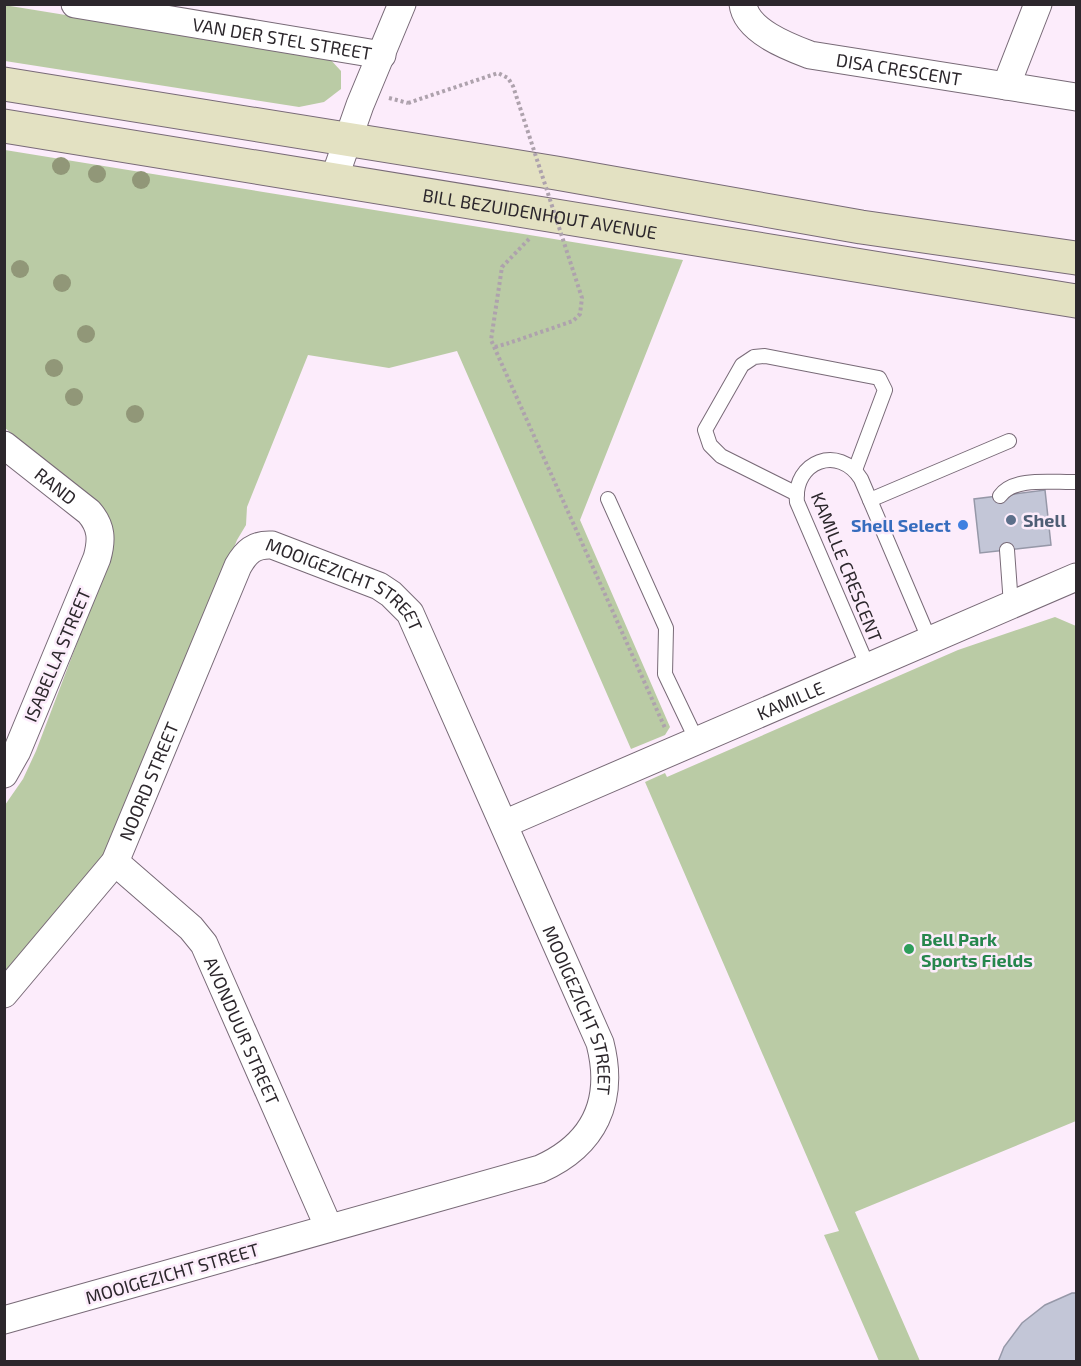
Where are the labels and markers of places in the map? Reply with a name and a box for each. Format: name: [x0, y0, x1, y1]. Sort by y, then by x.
place label: Shell: [1023, 509, 1066, 531]
marker: Shell: [1004, 513, 1018, 527]
place label: Shell Select: [851, 514, 952, 536]
marker: Shell Select: [956, 518, 970, 532]
place label: Bell Park Sports Fields: [921, 928, 1033, 971]
marker: Bell Park Sports Fields: [902, 942, 916, 956]

